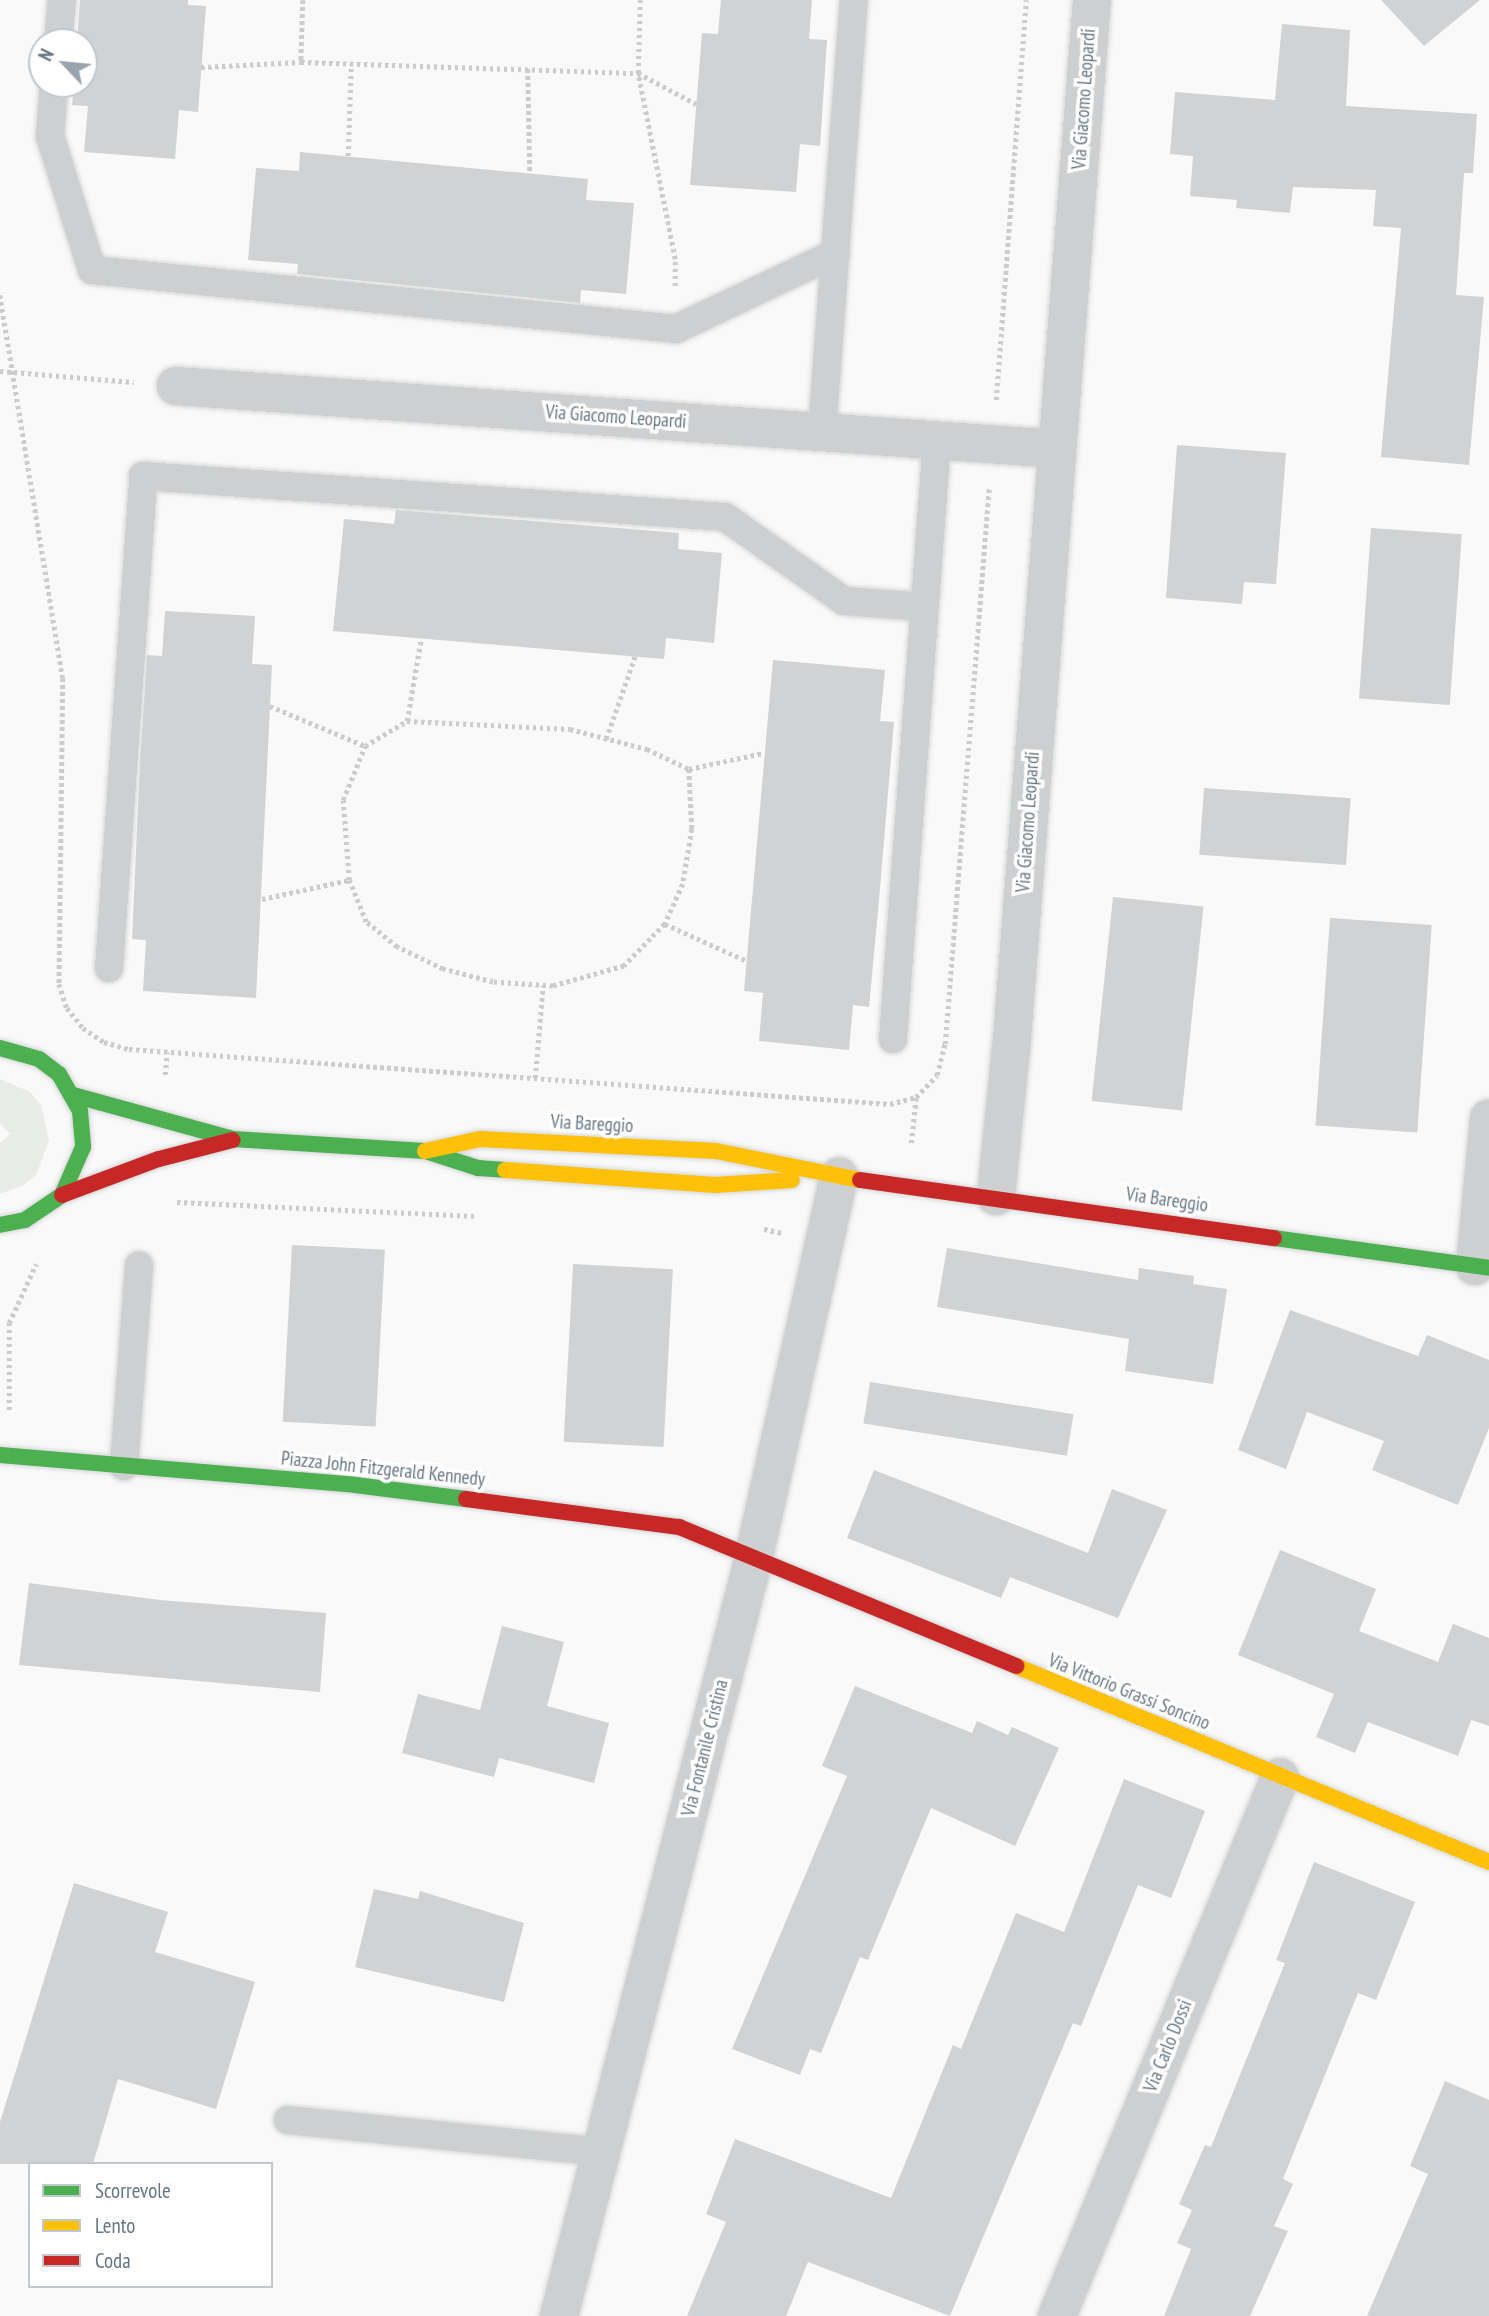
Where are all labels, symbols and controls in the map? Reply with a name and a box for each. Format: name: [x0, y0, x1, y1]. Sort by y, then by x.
north arrow: [28, 28, 98, 98]
street label: Via Giacomo Leopardi: [1068, 28, 1100, 170]
text: N: [33, 45, 59, 65]
street label: Via Giacomo Leopardi: [545, 401, 687, 433]
street label: Via Giacomo Leopardi: [1012, 751, 1044, 893]
street label: Via Bareggio: [550, 1110, 634, 1138]
street label: Via Bareggio: [1124, 1183, 1210, 1217]
street label: Piazza John Fitzgerald Kennedy: [280, 1447, 486, 1491]
street label: Via Vittorio Grassi Soncino: [1045, 1649, 1213, 1735]
street label: Via Fontanile Cristina: [677, 1677, 733, 1819]
street label: Via Carlo Dossi: [1139, 1996, 1197, 2096]
legend: [28, 2162, 273, 2288]
text: Scorrevole: [95, 2177, 171, 2204]
text: Lento: [95, 2212, 135, 2239]
text: Coda: [95, 2247, 131, 2274]

